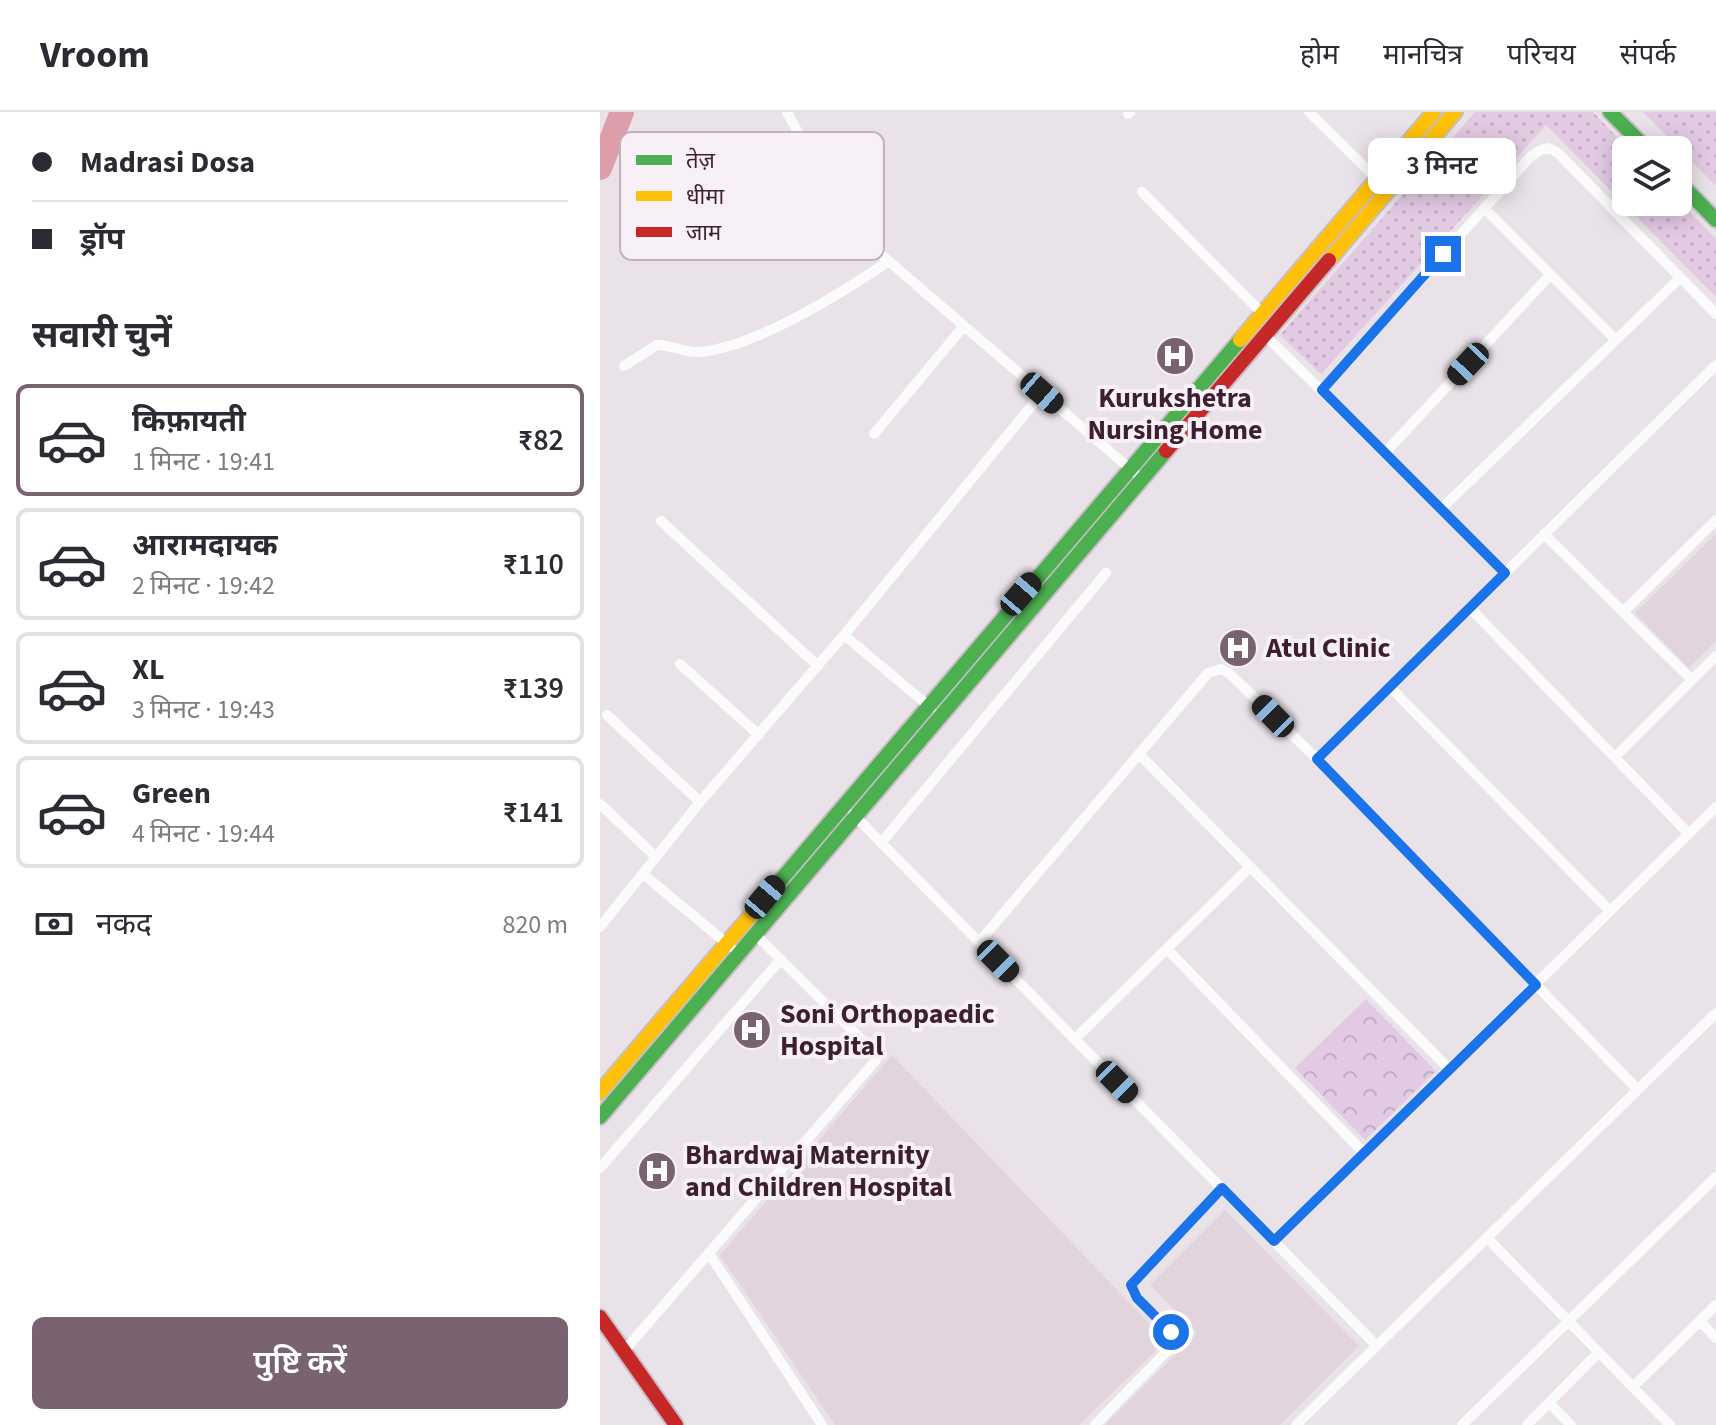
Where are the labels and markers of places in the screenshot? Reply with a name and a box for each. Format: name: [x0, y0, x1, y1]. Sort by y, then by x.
hospital icon: Kurukshetra Nursing Home: [1154, 335, 1196, 377]
place label: Kurukshetra Nursing Home: [1087, 378, 1263, 450]
hospital icon: Atul Clinic: [1217, 627, 1259, 669]
place label: Atul Clinic: [1265, 628, 1391, 668]
place label: Soni Orthopaedic Hospital: [780, 994, 995, 1066]
hospital icon: Soni Orthopaedic Hospital: [731, 1009, 773, 1051]
place label: Bhardwaj Maternity and Children Hospital: [685, 1135, 952, 1207]
hospital icon: Bhardwaj Maternity and Children Hospital: [636, 1150, 678, 1192]

